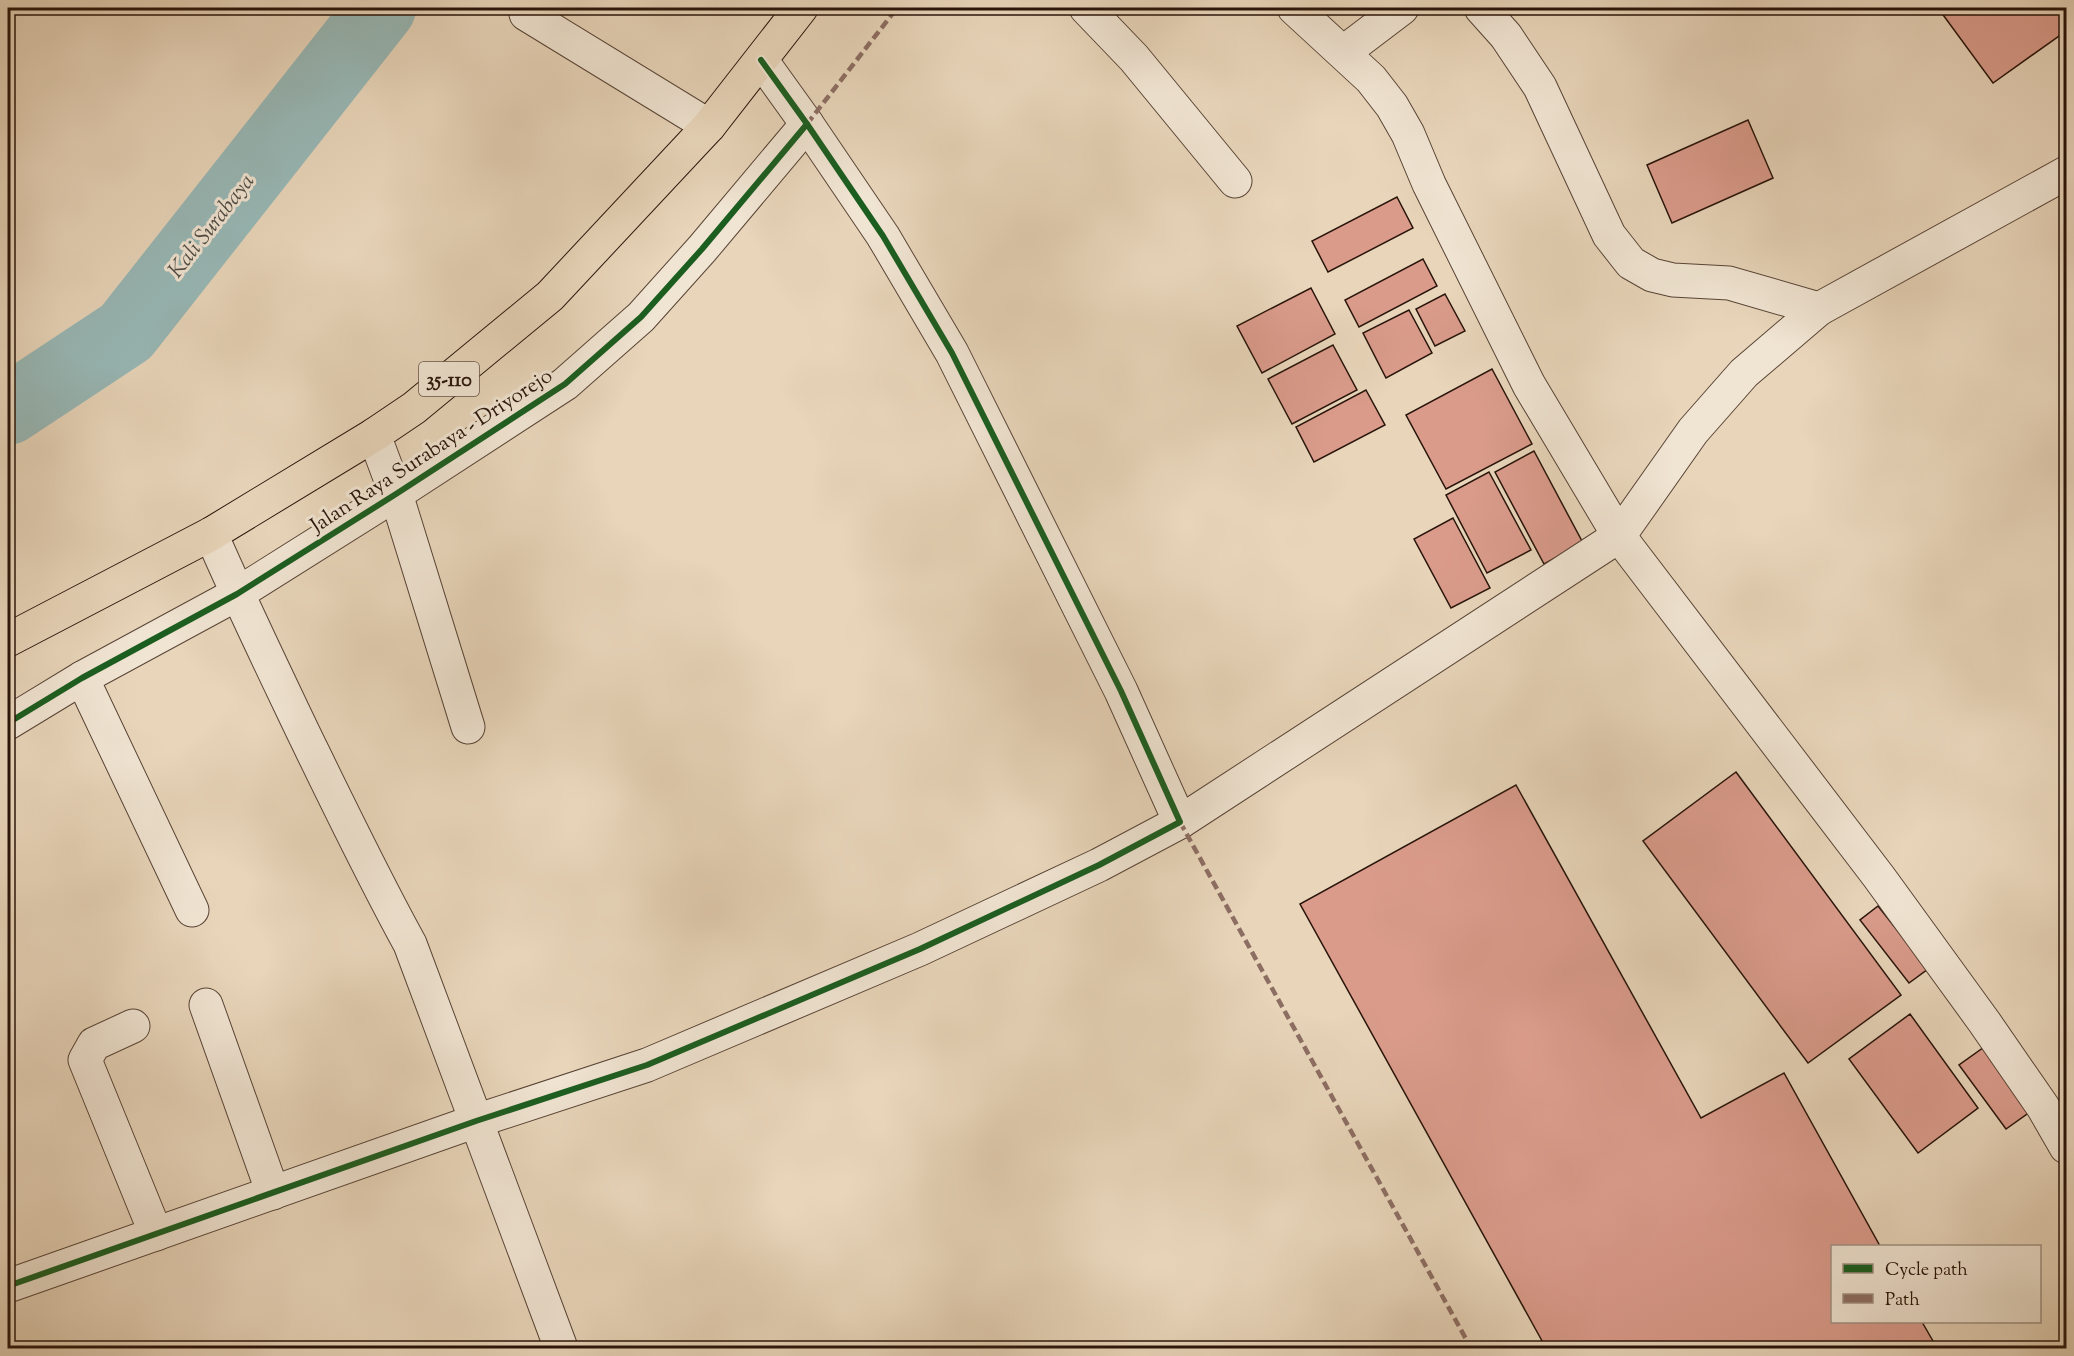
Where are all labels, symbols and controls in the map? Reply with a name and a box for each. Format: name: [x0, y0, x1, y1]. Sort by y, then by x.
water label: Kali Surabaya: [161, 168, 263, 286]
street label: Jalan Raya Surabaya - Driyorejo: [304, 362, 559, 542]
road number: 35-110: [419, 362, 479, 396]
legend: [1831, 1245, 2041, 1323]
text: Cycle path: [1885, 1258, 1968, 1284]
text: Path: [1885, 1288, 1920, 1314]

